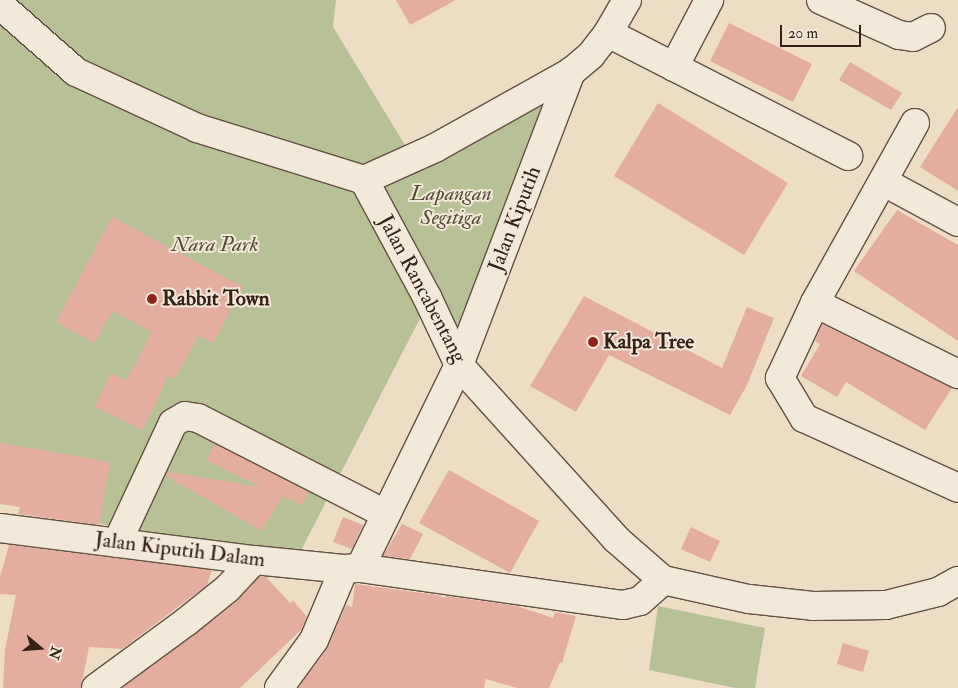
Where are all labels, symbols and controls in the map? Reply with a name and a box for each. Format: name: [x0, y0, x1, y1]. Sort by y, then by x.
scale bar: [783, 15, 864, 47]
text: 20 m: [788, 24, 818, 43]
street label: Jalan Kiputih: [483, 163, 547, 275]
park label: Lapangan Segitiga: [410, 181, 492, 231]
street label: Jalan Rancabentang: [372, 211, 472, 367]
park label: Nara Park: [171, 232, 259, 258]
place label: Rabbit Town: [162, 286, 270, 312]
marker: Rabbit Town: [146, 293, 158, 305]
place label: Kalpa Tree: [603, 329, 694, 355]
marker: Kalpa Tree: [587, 336, 599, 348]
street label: Jalan Kiputih Dalam: [93, 527, 267, 573]
north arrow: [15, 623, 65, 673]
text: N: [45, 644, 65, 661]

